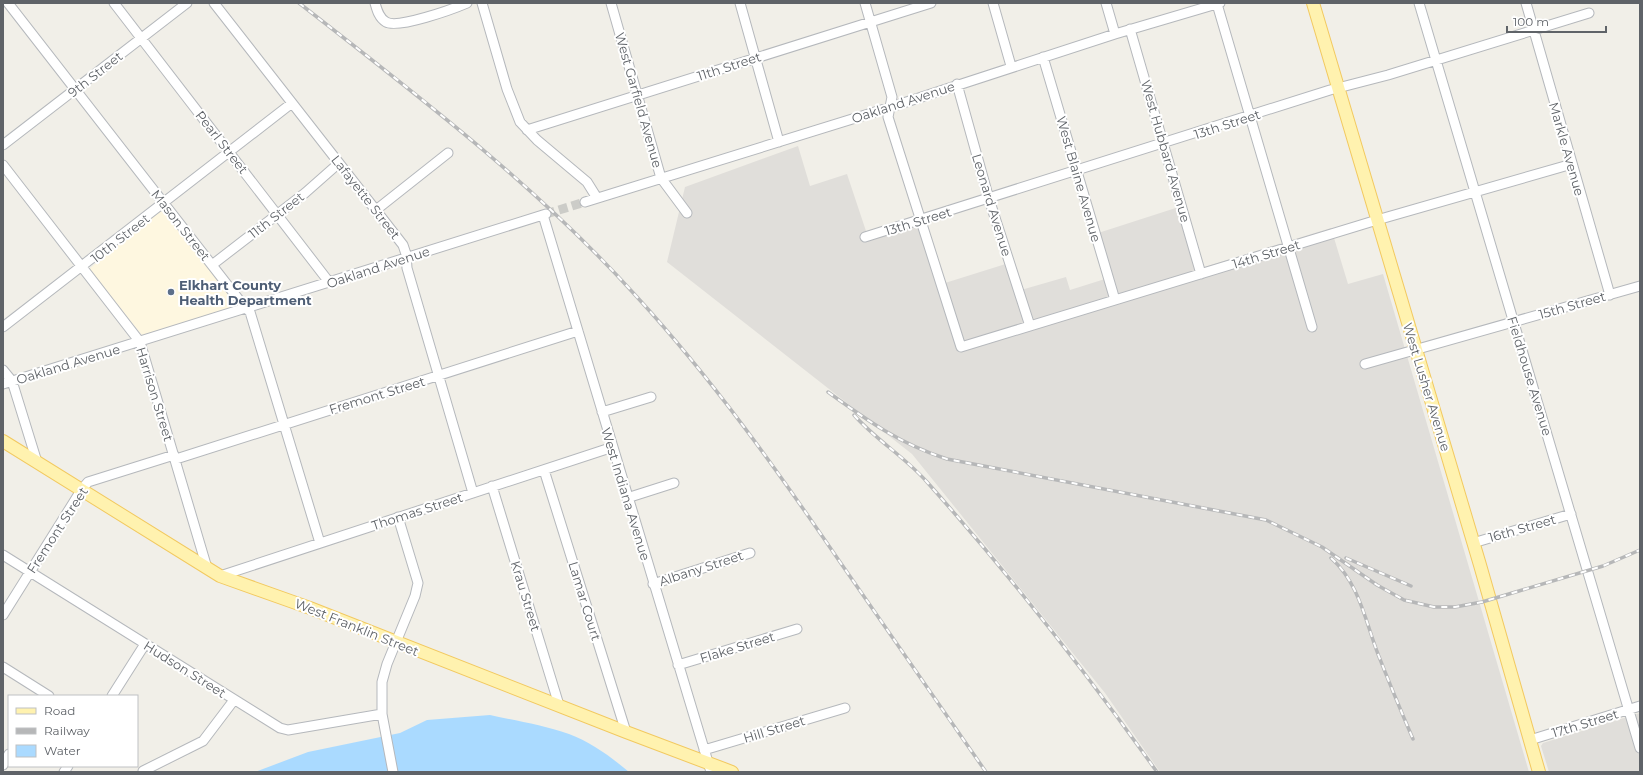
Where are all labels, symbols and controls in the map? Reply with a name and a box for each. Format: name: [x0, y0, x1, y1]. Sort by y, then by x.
scale bar: [1507, 8, 1606, 34]
text: 100 m: [1513, 14, 1549, 29]
street label: West Garfield Avenue: [612, 30, 666, 170]
street label: 9th Street: [65, 48, 125, 100]
street label: 11th Street: [695, 48, 763, 84]
street label: Oakland Avenue: [849, 78, 957, 126]
street label: West Hubbard Avenue: [1138, 78, 1194, 224]
street label: Markle Avenue: [1546, 100, 1588, 198]
street label: 13th Street: [1192, 106, 1262, 142]
street label: Pearl Street: [192, 107, 252, 177]
street label: West Blaine Avenue: [1053, 114, 1105, 244]
street label: Lafayette Street: [328, 152, 404, 242]
street label: Leonard Avenue: [969, 152, 1015, 258]
street label: Mason Street: [148, 186, 214, 264]
street label: 11th Street: [245, 188, 307, 242]
street label: 13th Street: [883, 203, 953, 239]
street label: 10th Street: [87, 210, 153, 266]
street label: 14th Street: [1230, 236, 1302, 272]
street label: Oakland Avenue: [324, 243, 432, 291]
place label: Elkhart County Health Department: [179, 277, 312, 308]
marker: Elkhart County Health Department: [166, 287, 176, 297]
street label: 15th Street: [1537, 288, 1607, 322]
street label: Fieldhouse Avenue: [1504, 314, 1556, 438]
street label: West Lusher Avenue: [1400, 321, 1454, 453]
street label: Oakland Avenue: [14, 341, 122, 387]
street label: Harrison Street: [133, 345, 177, 443]
street label: Fremont Street: [327, 373, 427, 417]
street label: West Indiana Avenue: [598, 426, 654, 563]
street label: Fremont Street: [23, 484, 91, 576]
street label: Thomas Street: [369, 489, 465, 533]
street label: 16th Street: [1486, 511, 1558, 545]
street label: Albany Street: [657, 547, 745, 589]
street label: Krau Street: [508, 559, 544, 633]
street label: Lamar Court: [565, 559, 605, 643]
street label: West Franklin Street: [293, 595, 421, 659]
street label: Flake Street: [698, 628, 776, 666]
street label: Hudson Street: [141, 637, 229, 701]
legend: [8, 695, 138, 767]
text: Road: [44, 703, 75, 718]
street label: 17th Street: [1550, 705, 1620, 741]
street label: Hill Street: [741, 712, 807, 746]
text: Railway: [44, 723, 90, 738]
text: Water: [44, 743, 81, 758]

